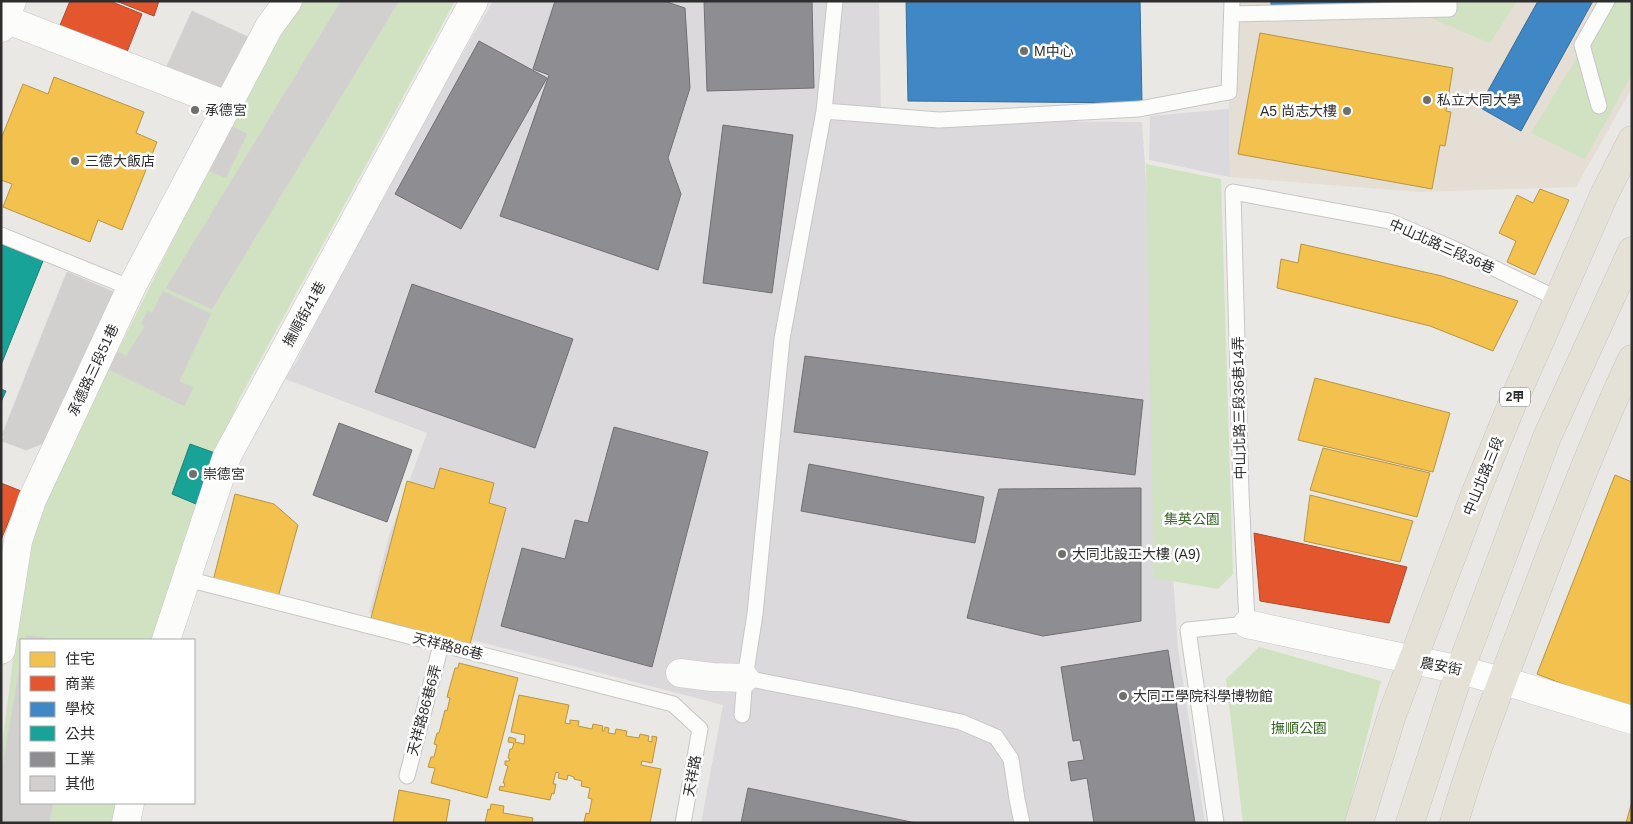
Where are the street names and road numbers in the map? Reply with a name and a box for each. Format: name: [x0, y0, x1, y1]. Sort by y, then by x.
street label: 中山北路三段36巷: [1387, 216, 1497, 276]
street label: 撫順街41巷: [280, 279, 328, 349]
street label: 承德路三段51巷: [65, 321, 121, 419]
street label: 中山北路三段36巷14弄: [1230, 336, 1248, 480]
road number: 2甲: [1500, 388, 1530, 407]
street label: 中山北路三段: [1460, 434, 1506, 518]
street label: 天祥路86巷: [411, 630, 485, 662]
street label: 農安街: [1419, 654, 1463, 678]
street label: 天祥路86巷6弄: [404, 663, 444, 757]
street label: 天祥路: [680, 754, 704, 798]

